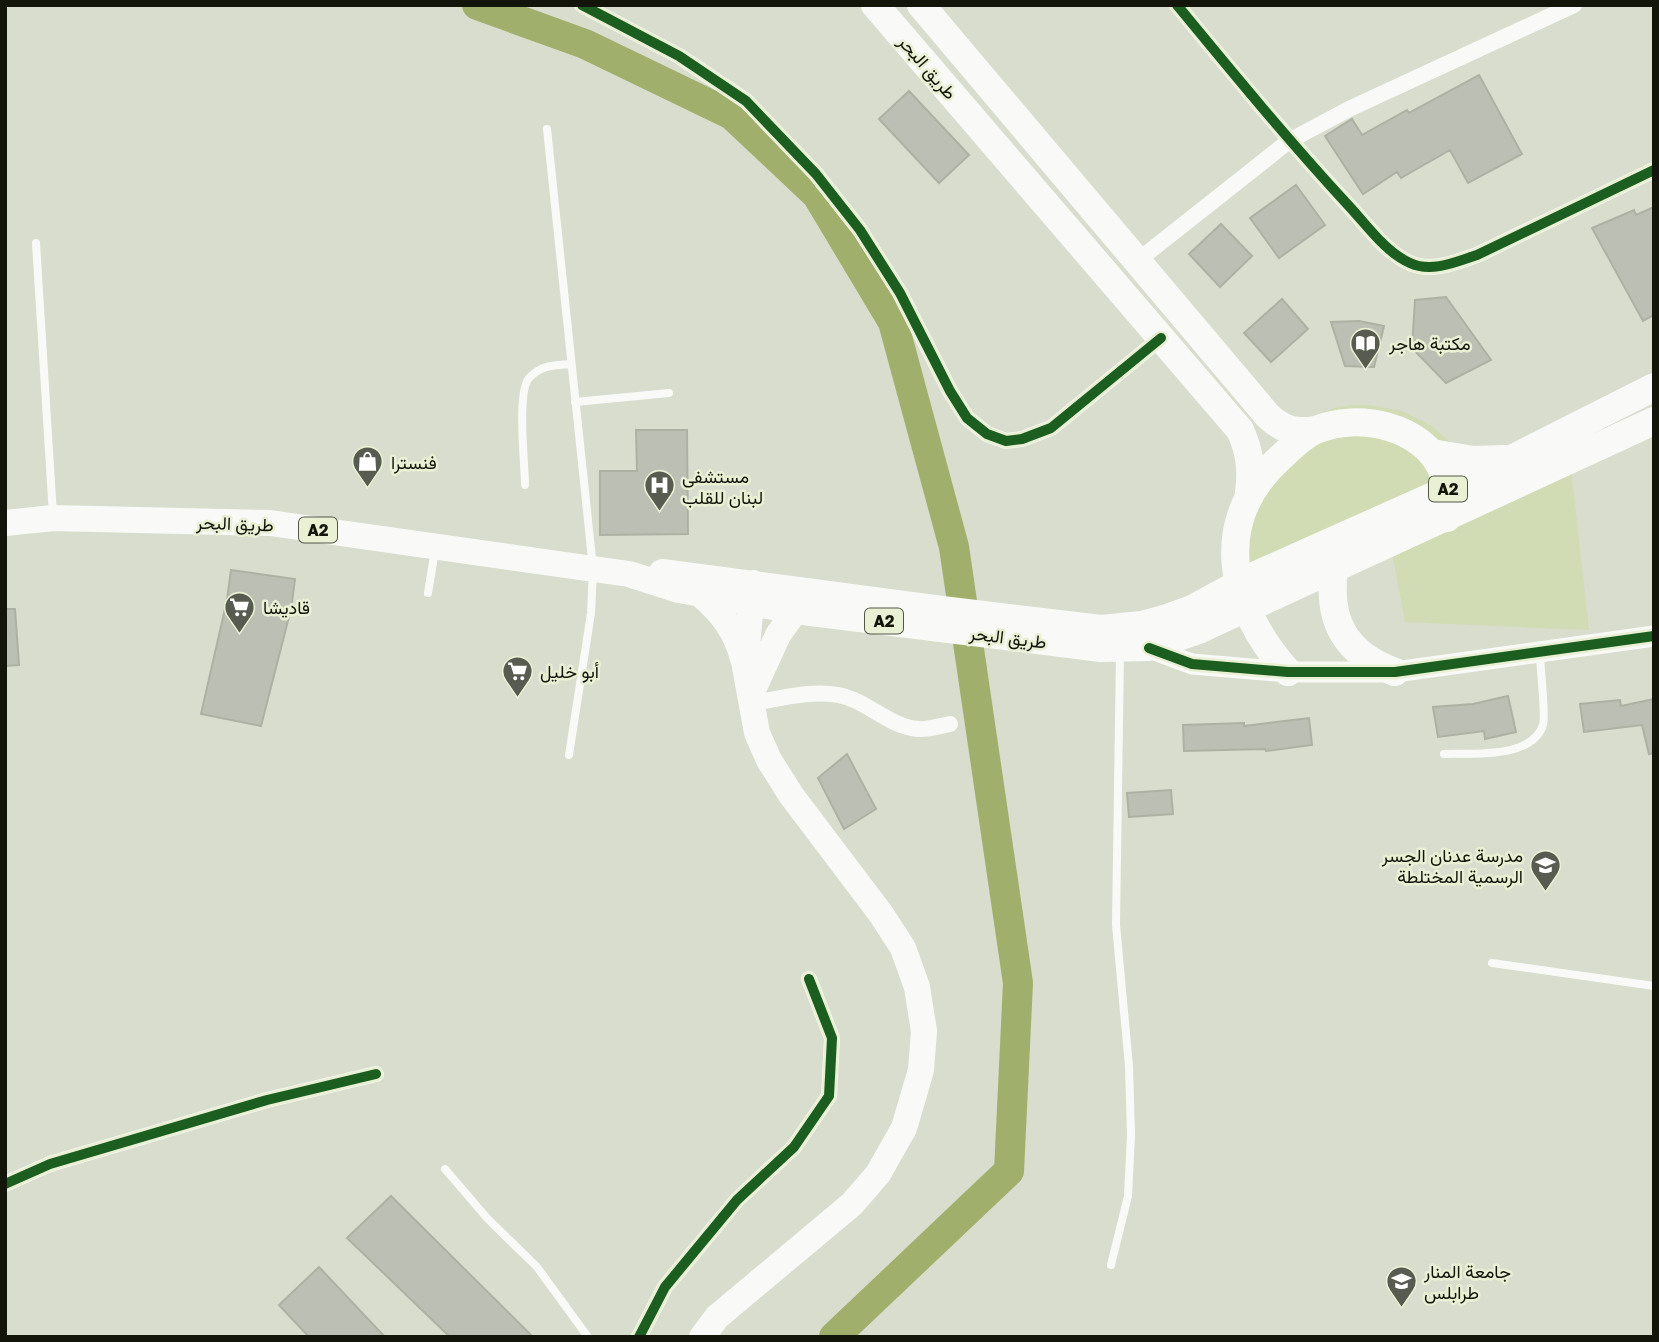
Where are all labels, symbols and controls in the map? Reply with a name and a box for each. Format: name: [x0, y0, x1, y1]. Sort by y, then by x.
street label: طريق البحر: [893, 30, 962, 104]
library icon: مكتبة هاجر: [1349, 326, 1383, 370]
place label: مكتبة هاجر: [1388, 332, 1471, 355]
shop icon: فنسترا: [351, 445, 385, 489]
place label: فنسترا: [391, 451, 437, 474]
place label: مستشفى لبنان للقلب: [682, 465, 763, 508]
hospital icon: مستشفى لبنان للقلب: [642, 469, 676, 513]
road number: A2: [1429, 476, 1467, 502]
street label: طريق البحر: [195, 511, 274, 536]
road number: A2: [299, 517, 337, 542]
supermarket icon: قاديشا: [223, 590, 257, 634]
place label: قاديشا: [263, 596, 310, 618]
road number: A2: [865, 608, 903, 634]
street label: طريق البحر: [967, 621, 1048, 654]
supermarket icon: أبو خليل: [500, 654, 534, 698]
place label: أبو خليل: [540, 660, 599, 683]
place label: مدرسة عدنان الجسر الرسمية المختلطة: [1381, 844, 1523, 888]
school or university icon: مدرسة عدنان الجسر الرسمية المختلطة: [1529, 848, 1563, 892]
place label: جامعة المنار طرابلس: [1423, 1260, 1511, 1304]
school or university icon: جامعة المنار طرابلس: [1384, 1264, 1418, 1308]

